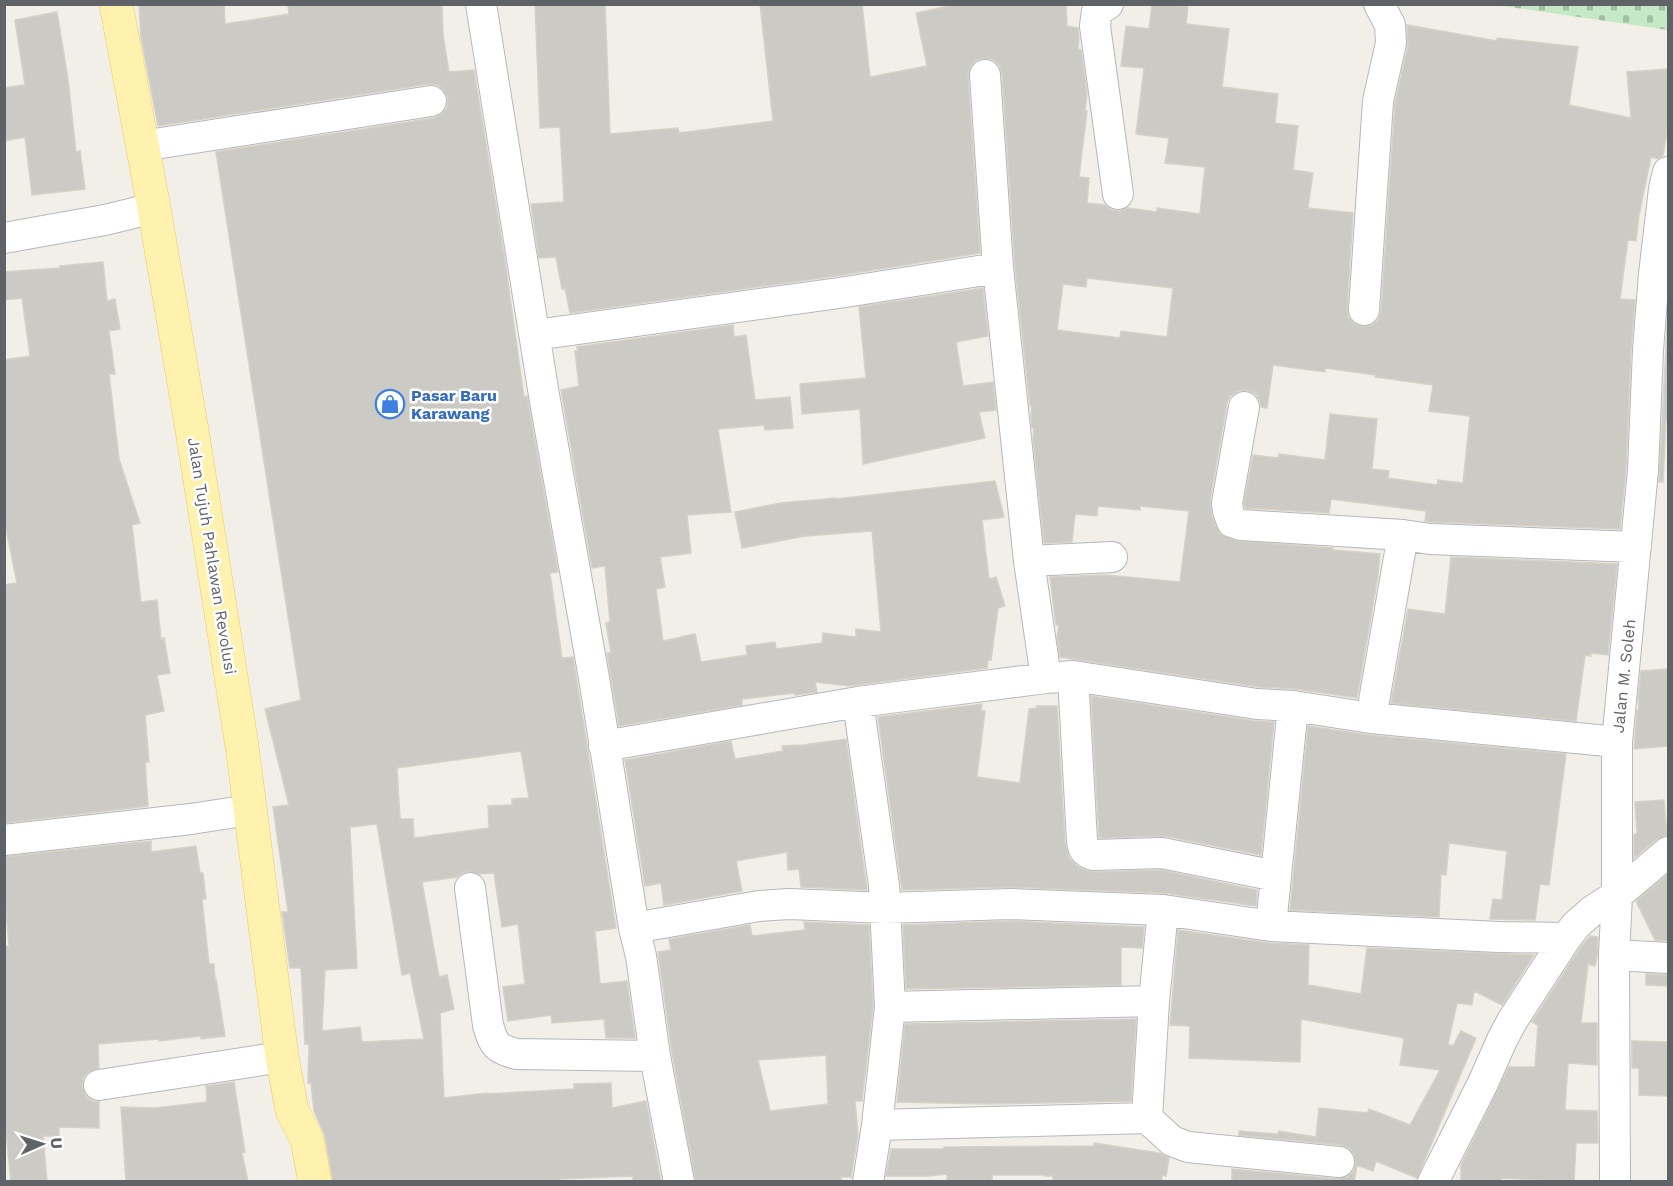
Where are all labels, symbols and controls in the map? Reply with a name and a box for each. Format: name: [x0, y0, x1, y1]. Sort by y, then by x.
place label: Pasar Baru Karawang: [411, 386, 497, 423]
shop icon: Pasar Baru Karawang: [374, 388, 406, 420]
street label: Jalan Tujuh Pahlawan Revolusi: [184, 436, 240, 676]
street label: Jalan M. Soleh: [1609, 618, 1639, 734]
north arrow: [12, 1114, 72, 1174]
text: U: [47, 1137, 66, 1149]

